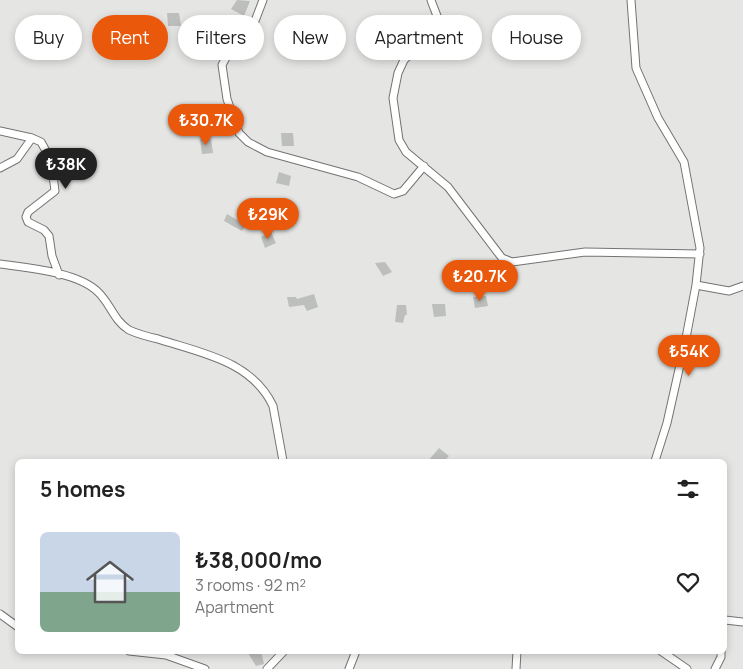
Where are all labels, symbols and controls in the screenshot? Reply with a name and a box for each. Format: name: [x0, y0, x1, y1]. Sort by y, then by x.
chip: Buy: [15, 15, 82, 60]
chip: Rent: [92, 15, 168, 60]
chip: Filters: [178, 15, 264, 60]
chip: New: [274, 15, 346, 60]
chip: Apartment: [356, 15, 482, 60]
chip: House: [492, 15, 581, 60]
pin: ₺30.7K: [165, 104, 247, 146]
text: ₺30.7K: [179, 109, 233, 131]
pin: ₺38K: [36, 148, 96, 190]
text: ₺38K: [46, 153, 86, 175]
pin: ₺29K: [238, 198, 298, 240]
text: ₺29K: [248, 203, 288, 225]
pin: ₺20.7K: [439, 260, 521, 302]
text: ₺20.7K: [453, 265, 507, 287]
pin: ₺54K: [659, 334, 719, 377]
text: ₺54K: [669, 340, 709, 362]
text: 5 homes: [40, 475, 125, 503]
icon: filters: [674, 475, 702, 503]
text: ₺38,000/mo: [195, 546, 322, 574]
icon: home: [80, 552, 140, 612]
icon: heart: [674, 568, 702, 596]
text: 3 rooms · 92 m²: [195, 574, 306, 596]
text: Apartment: [195, 596, 274, 618]

